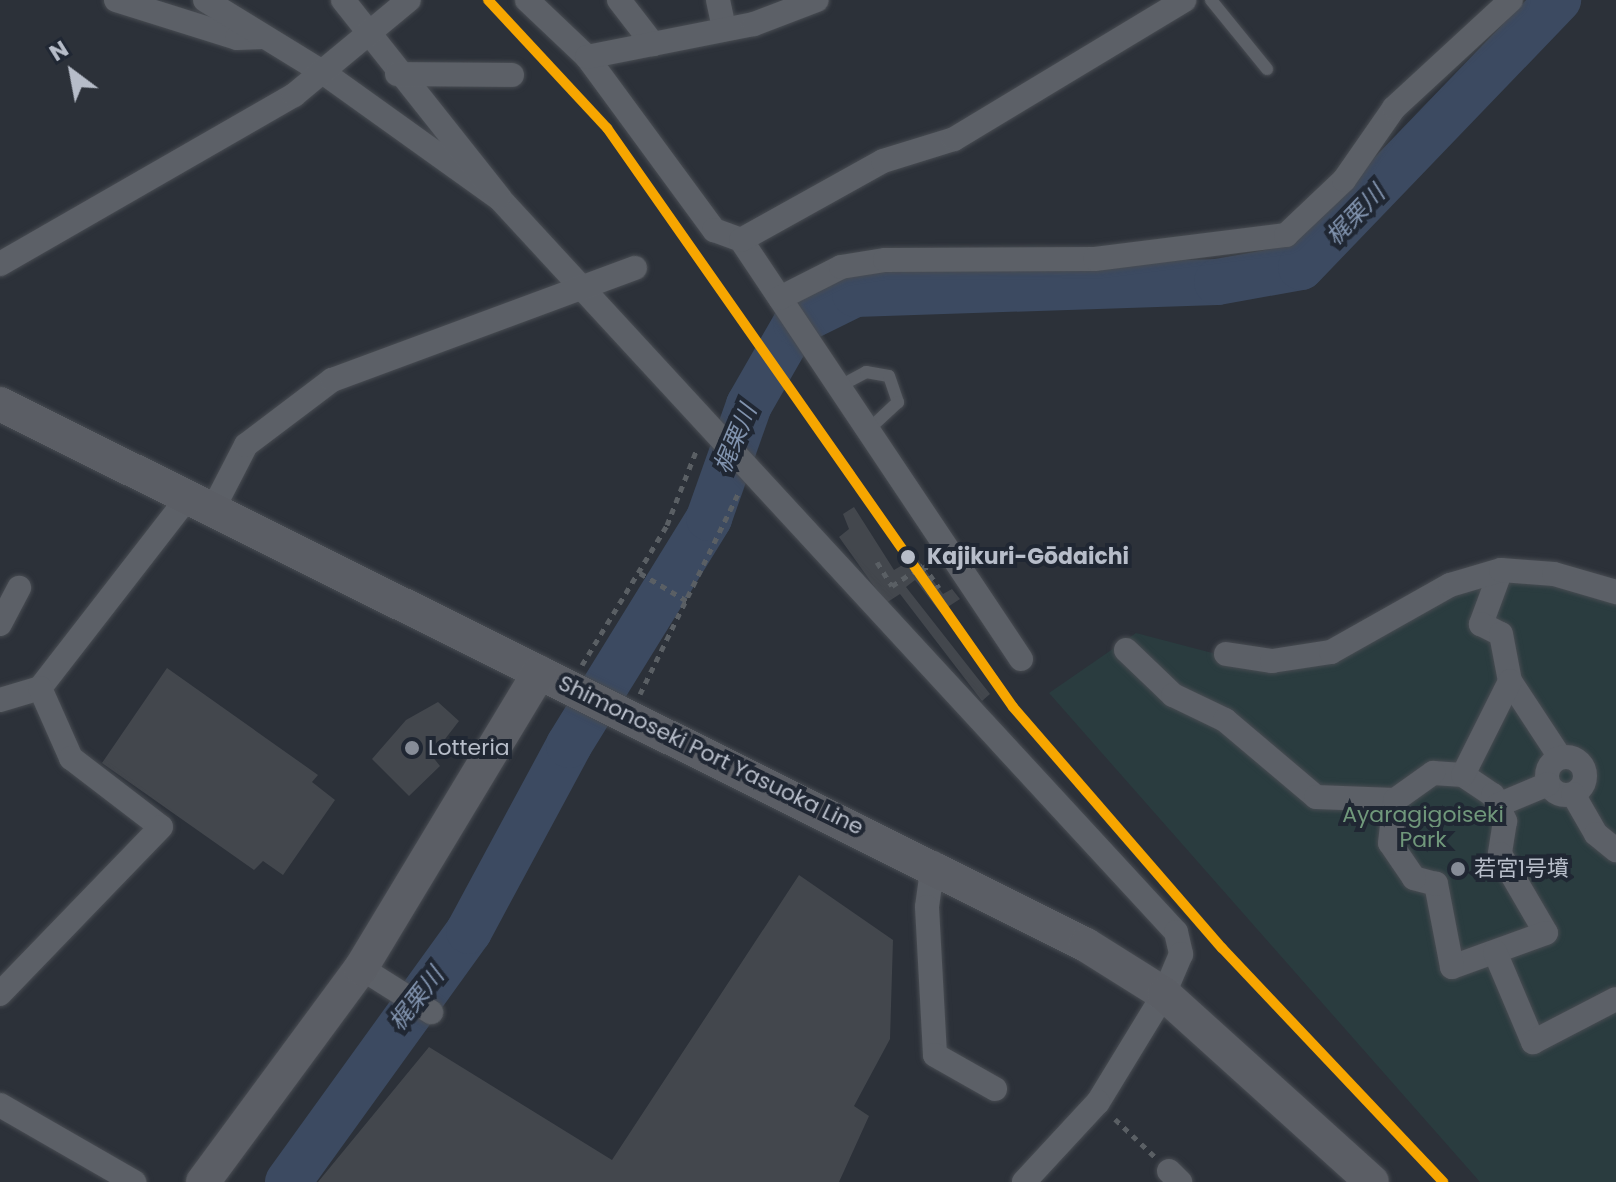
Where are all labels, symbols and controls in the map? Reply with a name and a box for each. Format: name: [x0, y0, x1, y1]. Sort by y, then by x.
north arrow: [32, 32, 112, 112]
text: N: [44, 34, 74, 69]
water label: 梶栗川: [1320, 179, 1390, 251]
water label: 梶栗川: [708, 400, 762, 478]
place label: Kajikuri-Gōdaichi: [927, 544, 1129, 570]
marker: Kajikuri-Gōdaichi: [896, 545, 920, 569]
street label: Shimonoseki Port Yasuoka Line: [554, 669, 868, 841]
place label: Lotteria: [428, 735, 510, 761]
marker: Lotteria: [403, 739, 421, 757]
park label: Ayaragigoiseki Park: [1342, 801, 1504, 852]
place label: 若宮1号墳: [1474, 856, 1569, 882]
marker: 若宮1号墳: [1449, 860, 1467, 878]
water label: 梶栗川: [382, 962, 450, 1036]

